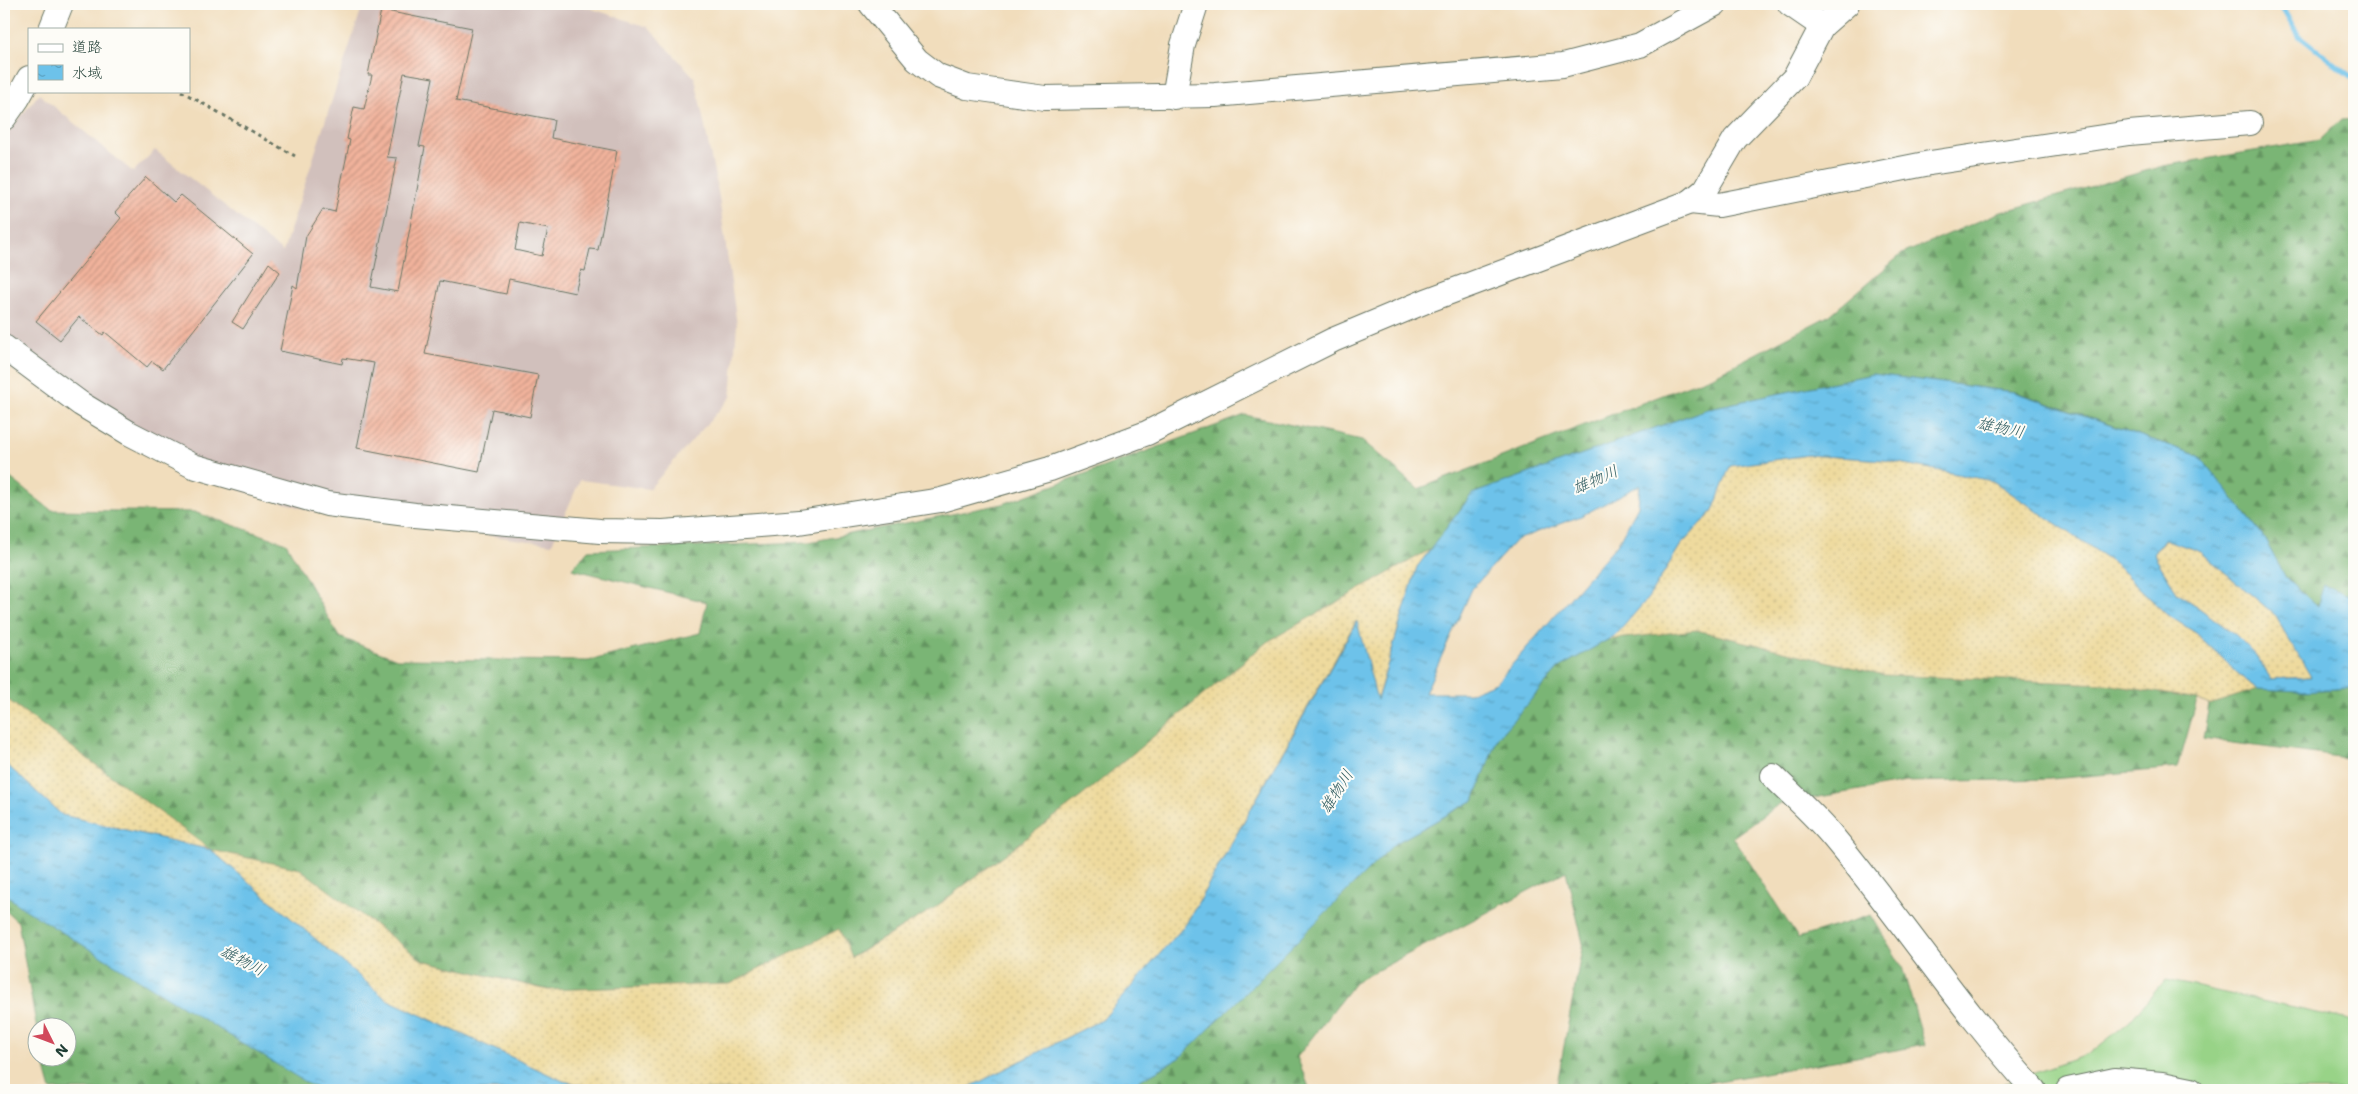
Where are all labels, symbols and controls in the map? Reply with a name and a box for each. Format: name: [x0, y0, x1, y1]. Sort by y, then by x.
legend: [28, 28, 190, 92]
text: 道路: [72, 37, 102, 57]
text: 水域: [72, 63, 102, 83]
water label: 雄物川: [1975, 412, 2027, 443]
water label: 雄物川: [1569, 460, 1621, 499]
water label: 雄物川: [1315, 765, 1358, 817]
water label: 雄物川: [217, 940, 269, 981]
north arrow: [28, 1016, 78, 1066]
text: N: [51, 1041, 72, 1061]

